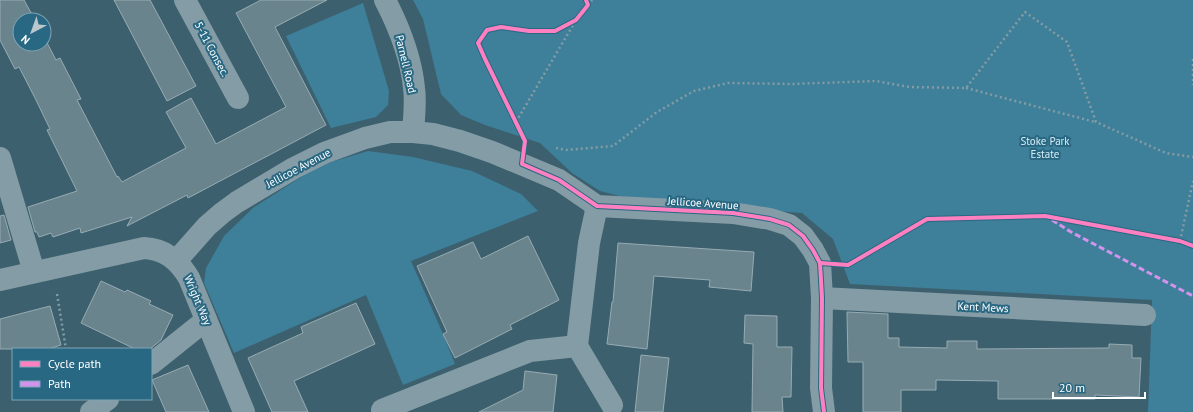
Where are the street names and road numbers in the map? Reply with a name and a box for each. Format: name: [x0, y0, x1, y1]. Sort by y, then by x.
street label: 5-11 Consec.: [192, 19, 232, 79]
street label: Parnell Road: [393, 34, 419, 94]
street label: Jellicoe Avenue: [262, 145, 333, 191]
street label: Jellicoe Avenue: [666, 193, 739, 212]
street label: Wright Way: [181, 273, 215, 328]
street label: Kent Mews: [957, 299, 1009, 315]

